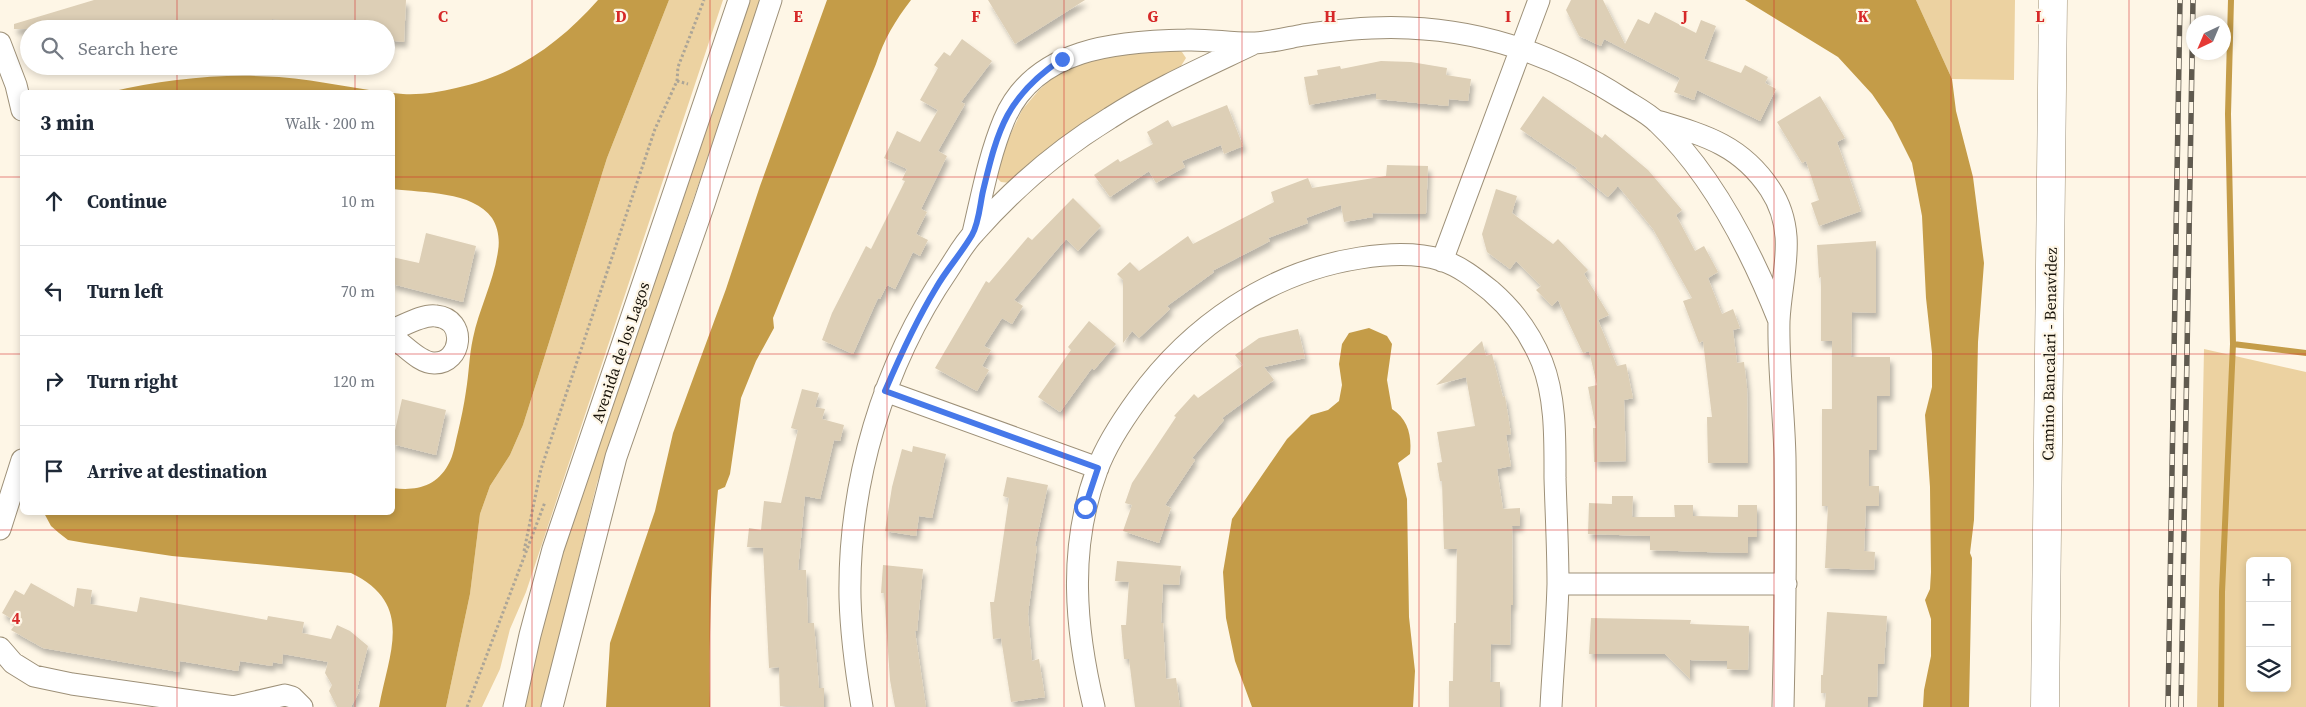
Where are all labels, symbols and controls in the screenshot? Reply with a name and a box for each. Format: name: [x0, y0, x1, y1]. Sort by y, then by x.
text: C: [438, 5, 448, 27]
text: D: [615, 5, 627, 27]
text: E: [793, 5, 803, 27]
text: F: [971, 5, 981, 27]
text: G: [1148, 5, 1159, 27]
text: H: [1324, 5, 1336, 27]
text: I: [1505, 5, 1511, 27]
text: J: [1681, 5, 1688, 27]
text: K: [1857, 5, 1869, 27]
text: L: [2035, 5, 2045, 27]
north arrow: [2186, 15, 2231, 60]
search box: [20, 20, 395, 75]
icon: search: [38, 34, 66, 62]
text: Search here: [78, 35, 178, 61]
route end: [1051, 48, 1074, 71]
text: 3 min: [40, 108, 95, 137]
text: Walk · 200 m: [285, 112, 375, 134]
icon: ahead: [40, 187, 68, 215]
text: Continue: [87, 188, 167, 214]
text: 10 m: [341, 190, 375, 212]
street label: Camino Bancalari - Benavídez: [2036, 247, 2062, 461]
icon: left: [40, 277, 68, 305]
text: Turn left: [87, 278, 163, 304]
street label: Avenida de los Lagos: [586, 279, 654, 425]
text: 70 m: [341, 280, 375, 302]
icon: right: [40, 367, 68, 395]
text: Turn right: [87, 368, 178, 394]
text: 120 m: [333, 370, 375, 392]
icon: arrive: [40, 457, 68, 485]
text: Arrive at destination: [87, 458, 267, 484]
route start: [1074, 496, 1097, 519]
map controls: [2246, 557, 2291, 692]
button: +: [2246, 557, 2291, 602]
button: −: [2246, 602, 2291, 647]
text: 4: [12, 607, 21, 629]
button: layers: [2246, 647, 2291, 692]

